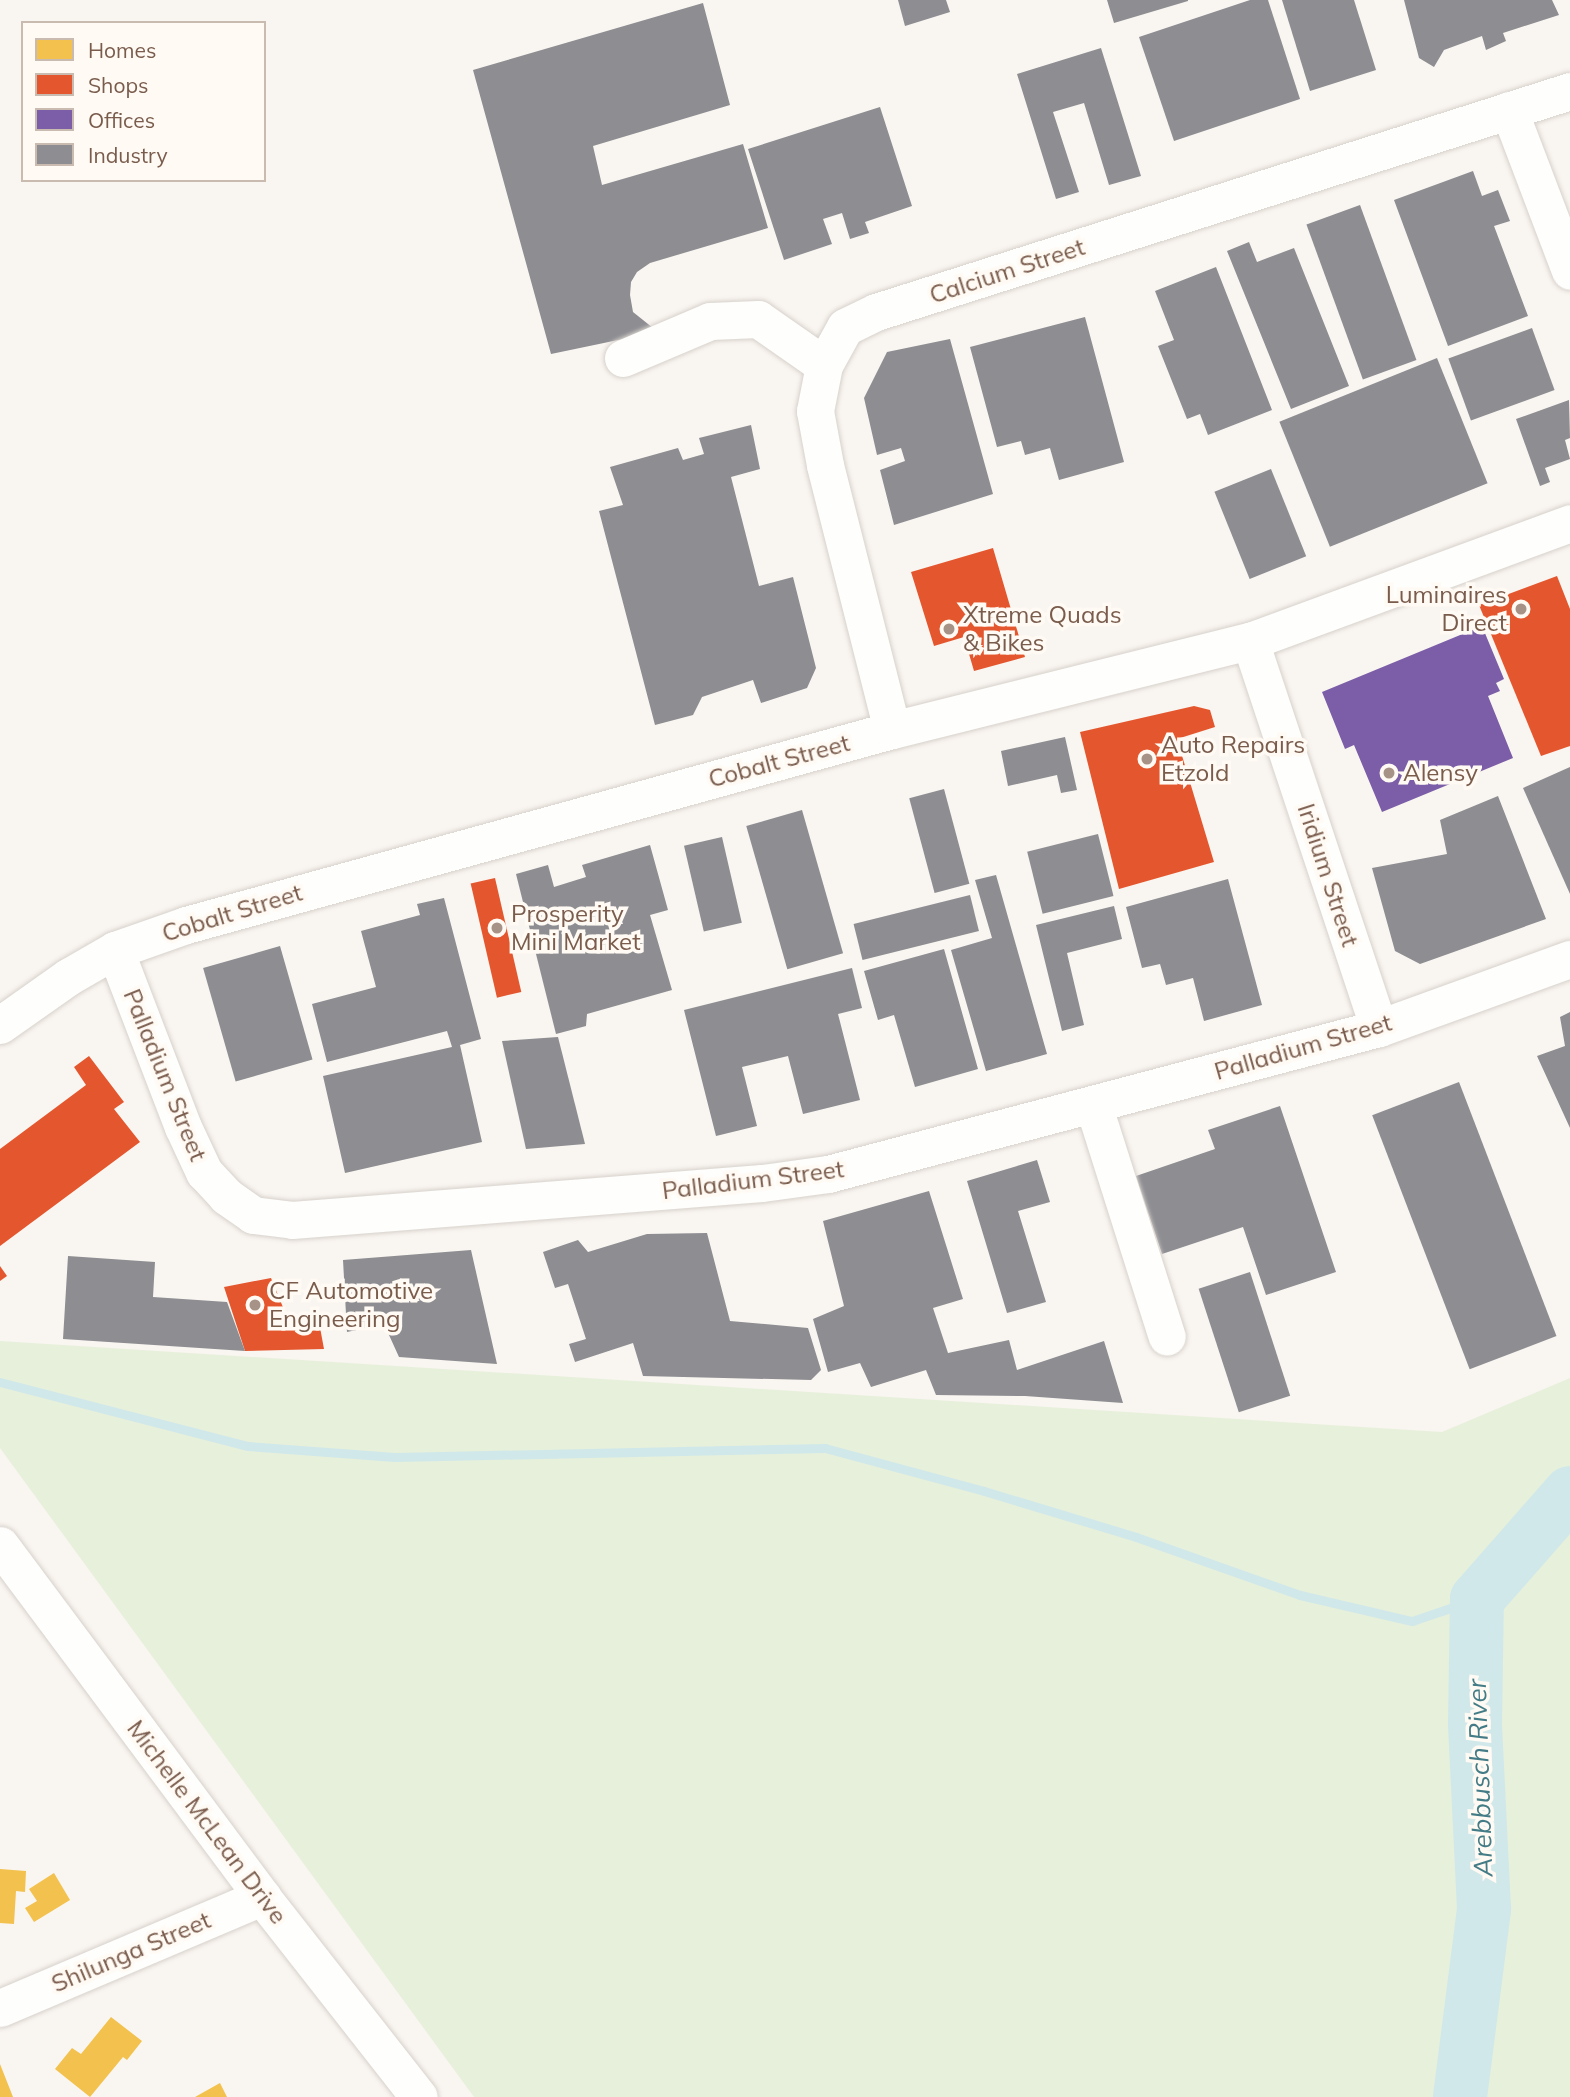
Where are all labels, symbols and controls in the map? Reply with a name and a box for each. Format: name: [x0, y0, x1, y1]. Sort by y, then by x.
legend: [21, 21, 266, 182]
text: Homes: [88, 37, 156, 63]
text: Shops: [88, 72, 148, 98]
text: Offices: [88, 107, 155, 133]
text: Industry: [88, 142, 168, 168]
street label: Calcium Street: [926, 232, 1088, 310]
place label: Luminaires Direct: [1386, 581, 1507, 637]
place label: Xtreme Quads & Bikes: [963, 601, 1122, 657]
marker: Luminaires Direct: [1513, 601, 1529, 617]
marker: Xtreme Quads & Bikes: [941, 621, 957, 637]
street label: Cobalt Street: [705, 728, 853, 794]
place label: Auto Repairs Etzold: [1161, 731, 1305, 787]
marker: Auto Repairs Etzold: [1139, 751, 1155, 767]
place label: Alensy: [1403, 759, 1478, 787]
marker: Alensy: [1381, 765, 1397, 781]
street label: Iridium Street: [1291, 800, 1365, 950]
street label: Cobalt Street: [159, 878, 305, 948]
place label: Prosperity Mini Market: [511, 900, 641, 956]
marker: Prosperity Mini Market: [489, 920, 505, 936]
street label: Palladium Street: [117, 985, 213, 1165]
street label: Palladium Street: [1211, 1008, 1395, 1086]
street label: Palladium Street: [660, 1155, 846, 1205]
place label: CF Automotive Engineering: [269, 1277, 433, 1333]
marker: CF Automotive Engineering: [247, 1297, 263, 1313]
water label: Arebbusch River: [1461, 1679, 1499, 1877]
street label: Michelle McLean Drive: [121, 1715, 293, 1929]
street label: Shilunga Street: [47, 1906, 215, 1998]

